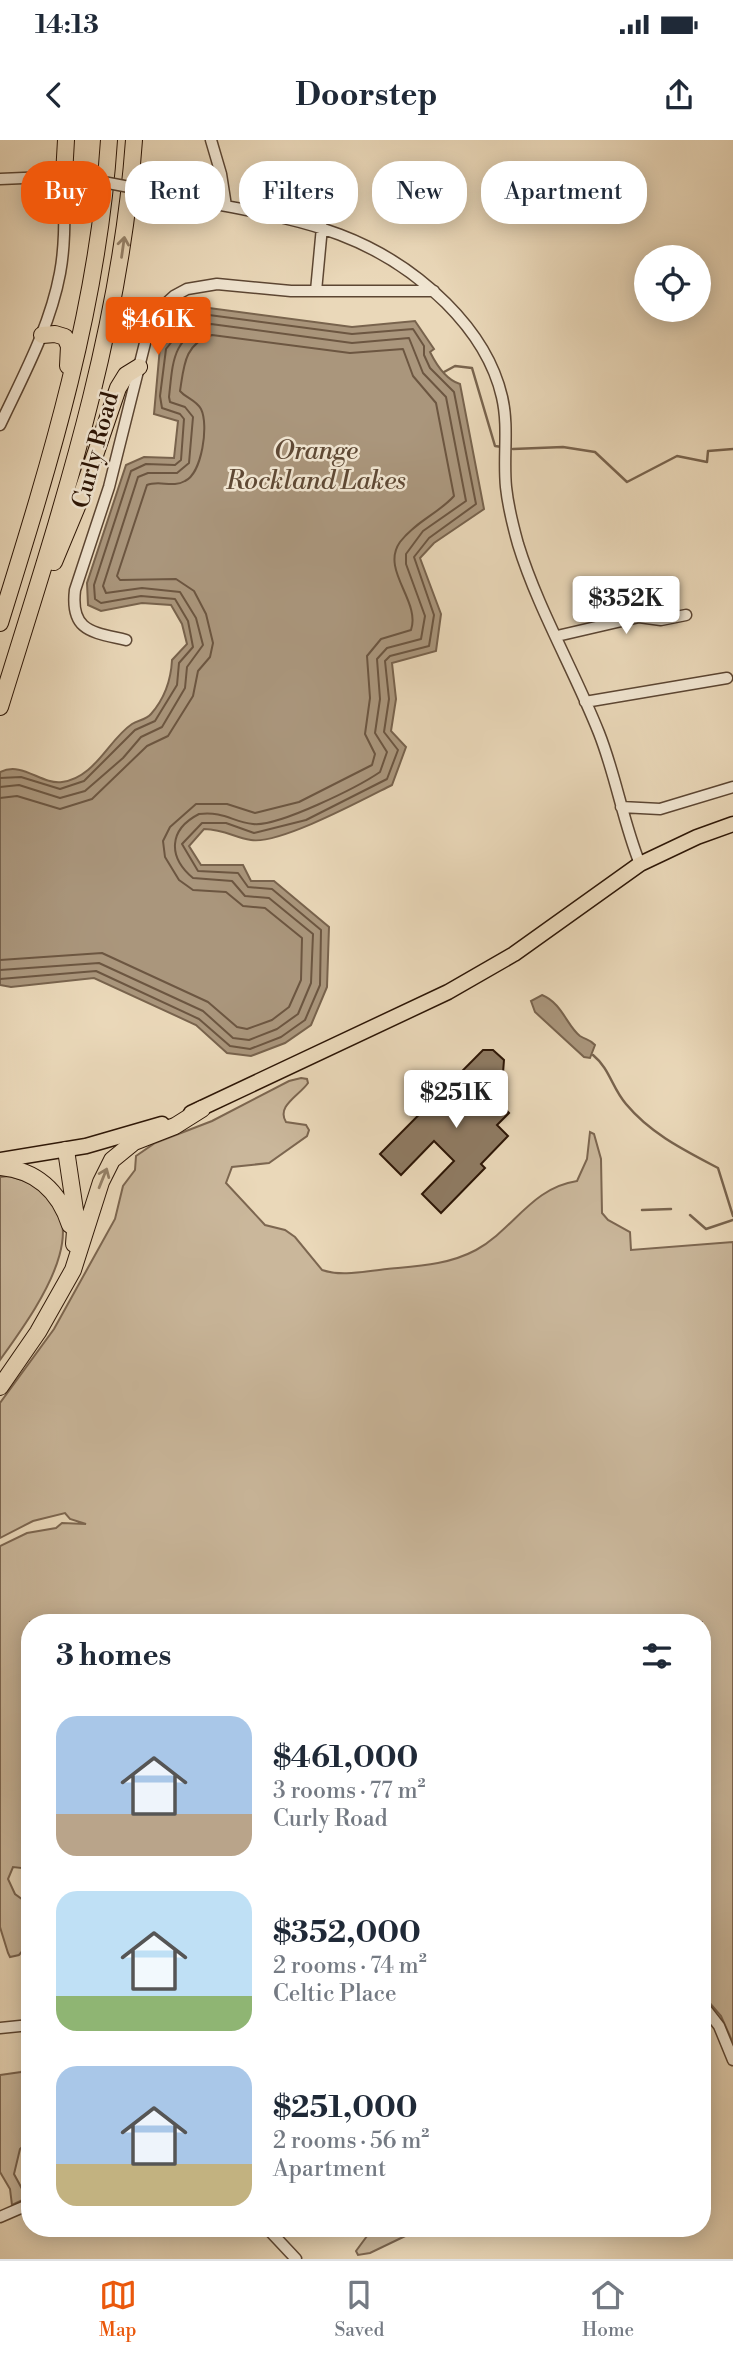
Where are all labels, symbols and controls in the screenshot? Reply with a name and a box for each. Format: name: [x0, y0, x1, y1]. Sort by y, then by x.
text: 14:13: [35, 9, 99, 41]
text: Doorstep: [295, 75, 438, 115]
icon: back: [35, 76, 73, 114]
icon: share: [660, 76, 698, 114]
chip: Buy: [21, 161, 111, 224]
chip: Rent: [125, 161, 225, 224]
chip: Filters: [239, 161, 358, 224]
chip: New: [372, 161, 467, 224]
chip: Apartment: [481, 161, 647, 224]
one-way arrow: [117, 236, 130, 259]
map controls: [634, 245, 711, 322]
button: locate: [634, 245, 711, 322]
pin: $461K: [109, 298, 207, 357]
text: $461K: [122, 306, 194, 334]
street label: Curly Road: [66, 388, 126, 512]
water label: Orange Rockland Lakes: [225, 435, 406, 497]
pin: $352K: [577, 576, 675, 636]
text: $352K: [589, 585, 663, 613]
pin: $251K: [407, 1070, 505, 1130]
text: $251K: [420, 1079, 492, 1107]
one-way arrow: [97, 1168, 110, 1190]
text: 3 homes: [56, 1637, 171, 1675]
icon: filters: [638, 1637, 676, 1675]
text: $461,000: [273, 1739, 418, 1777]
icon: home: [112, 1744, 196, 1828]
text: 3 rooms · 77 m²: [273, 1777, 426, 1805]
text: Curly Road: [273, 1805, 388, 1833]
text: $352,000: [273, 1914, 421, 1952]
icon: home: [112, 1919, 196, 2003]
text: 2 rooms · 74 m²: [273, 1952, 427, 1980]
text: Celtic Place: [273, 1980, 397, 2008]
text: $251,000: [273, 2089, 418, 2127]
icon: home: [112, 2094, 196, 2178]
text: 2 rooms · 56 m²: [273, 2127, 429, 2155]
text: Apartment: [273, 2155, 386, 2183]
tab: Map: [99, 2276, 137, 2342]
tab: Saved: [334, 2276, 384, 2342]
tab: Home: [582, 2276, 634, 2342]

